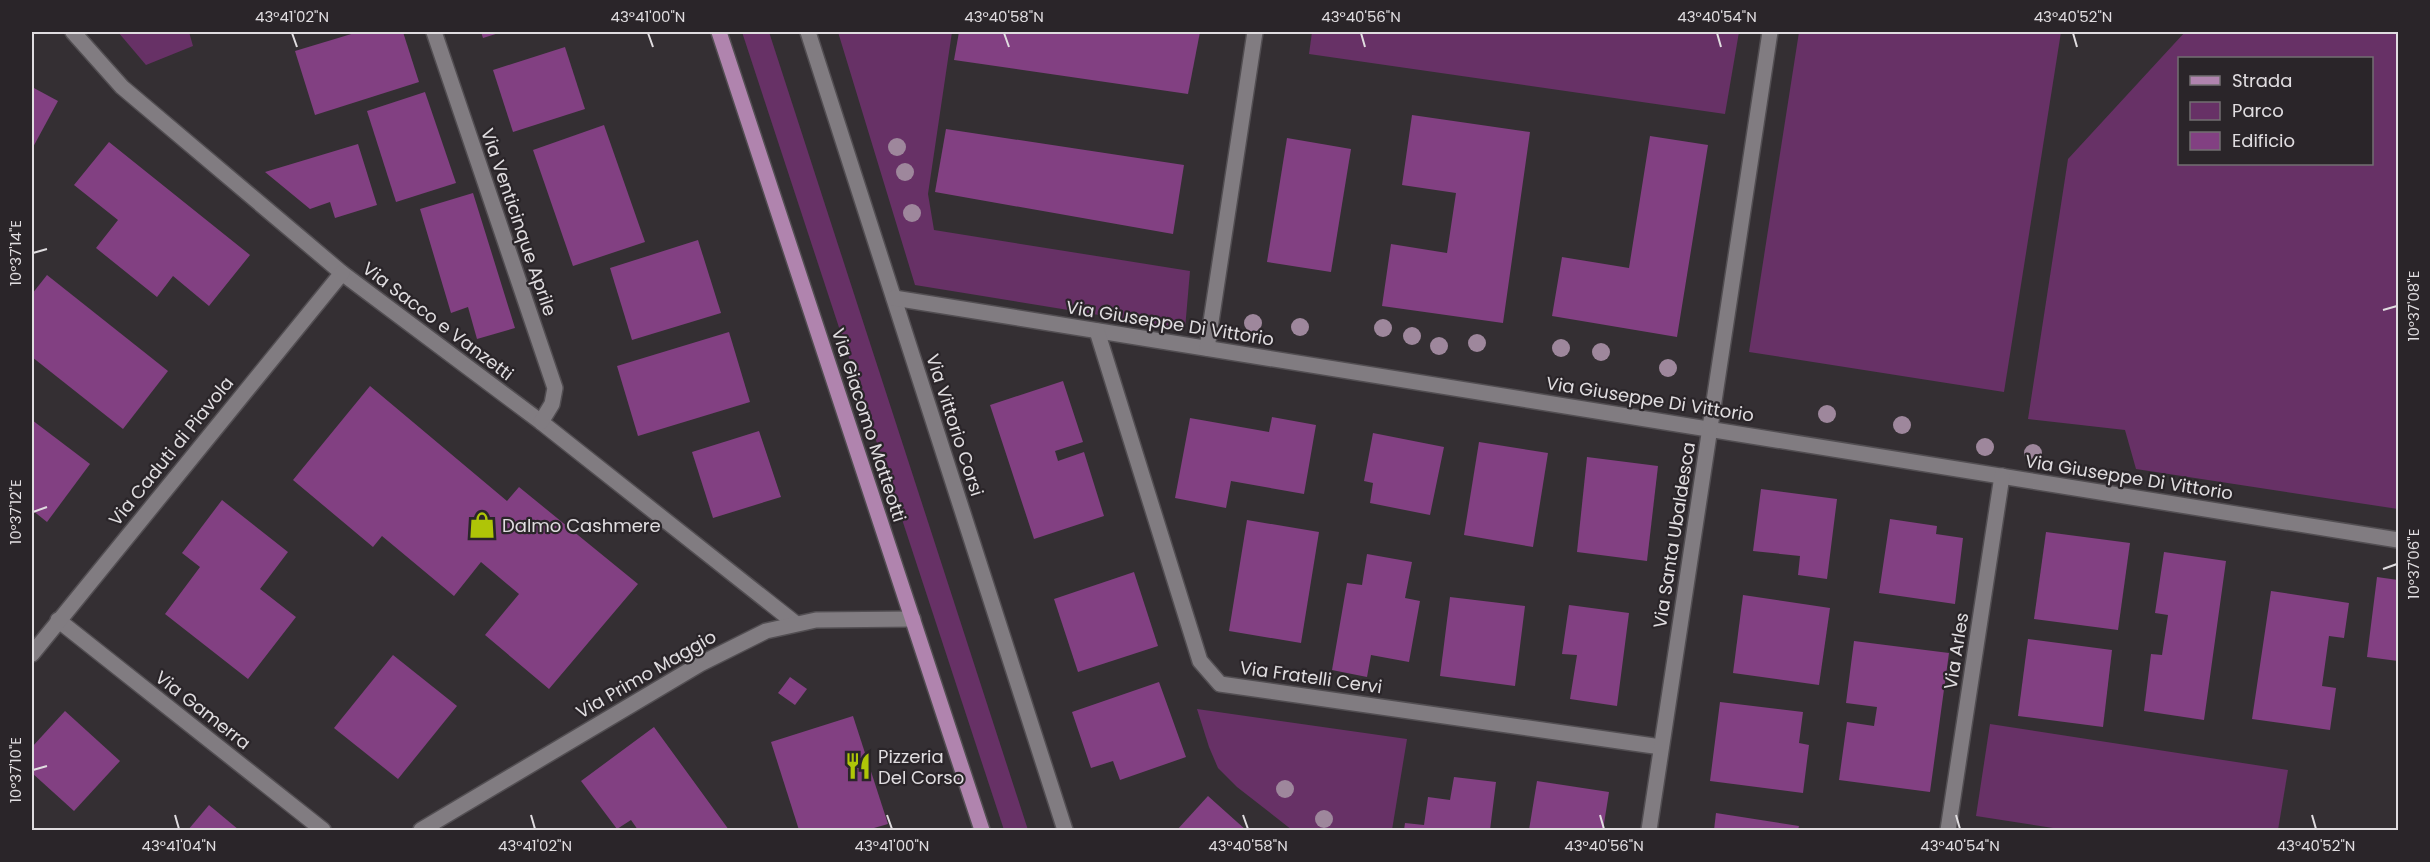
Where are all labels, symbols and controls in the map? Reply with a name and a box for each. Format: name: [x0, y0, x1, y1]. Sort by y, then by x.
text: 43°41'02"N: [255, 6, 329, 27]
text: 43°41'00"N: [611, 6, 685, 27]
text: 43°40'58"N: [964, 6, 1044, 27]
text: 43°40'56"N: [1321, 6, 1401, 27]
text: 43°40'54"N: [1677, 6, 1757, 27]
text: 43°40'52"N: [2034, 6, 2112, 27]
legend: [2178, 57, 2373, 165]
text: Strada: [2232, 68, 2292, 93]
text: Parco: [2232, 98, 2284, 123]
street label: Via Venticinque Aprile: [475, 125, 563, 319]
text: Edificio: [2232, 128, 2295, 153]
text: 10°37'14"E: [5, 220, 26, 286]
street label: Via Sacco e Vanzetti: [357, 256, 519, 386]
text: 10°37'08"E: [2403, 271, 2424, 341]
street label: Via Giuseppe Di Vittorio: [1064, 294, 1276, 352]
street label: Via Giacomo Matteotti: [826, 325, 912, 525]
street label: Via Vittorio Corsi: [920, 351, 990, 499]
street label: Via Giuseppe Di Vittorio: [1544, 370, 1756, 428]
street label: Via Caduti di Piavola: [103, 371, 239, 531]
street label: Via Santa Ubaldesca: [1647, 440, 1701, 630]
street label: Via Giuseppe Di Vittorio: [2023, 448, 2235, 506]
text: 10°37'12"E: [5, 479, 26, 545]
shop icon: Dalmo Cashmere: [467, 510, 497, 540]
place label: Dalmo Cashmere: [502, 513, 661, 538]
text: 10°37'06"E: [2403, 529, 2424, 599]
street label: Via Arles: [1938, 611, 1974, 691]
street label: Via Primo Maggio: [571, 624, 721, 724]
street label: Via Fratelli Cervi: [1238, 655, 1384, 699]
street label: Via Gamerra: [150, 665, 256, 755]
text: 10°37'10"E: [5, 737, 26, 803]
place label: Pizzeria Del Corso: [878, 744, 964, 790]
restaurant icon: Pizzeria Del Corso: [843, 751, 873, 781]
text: 43°41'04"N: [142, 835, 216, 856]
text: 43°41'02"N: [498, 835, 572, 856]
text: 43°41'00"N: [855, 835, 929, 856]
text: 43°40'58"N: [1208, 835, 1288, 856]
text: 43°40'56"N: [1564, 835, 1644, 856]
text: 43°40'54"N: [1920, 835, 2000, 856]
text: 43°40'52"N: [2277, 835, 2355, 856]

